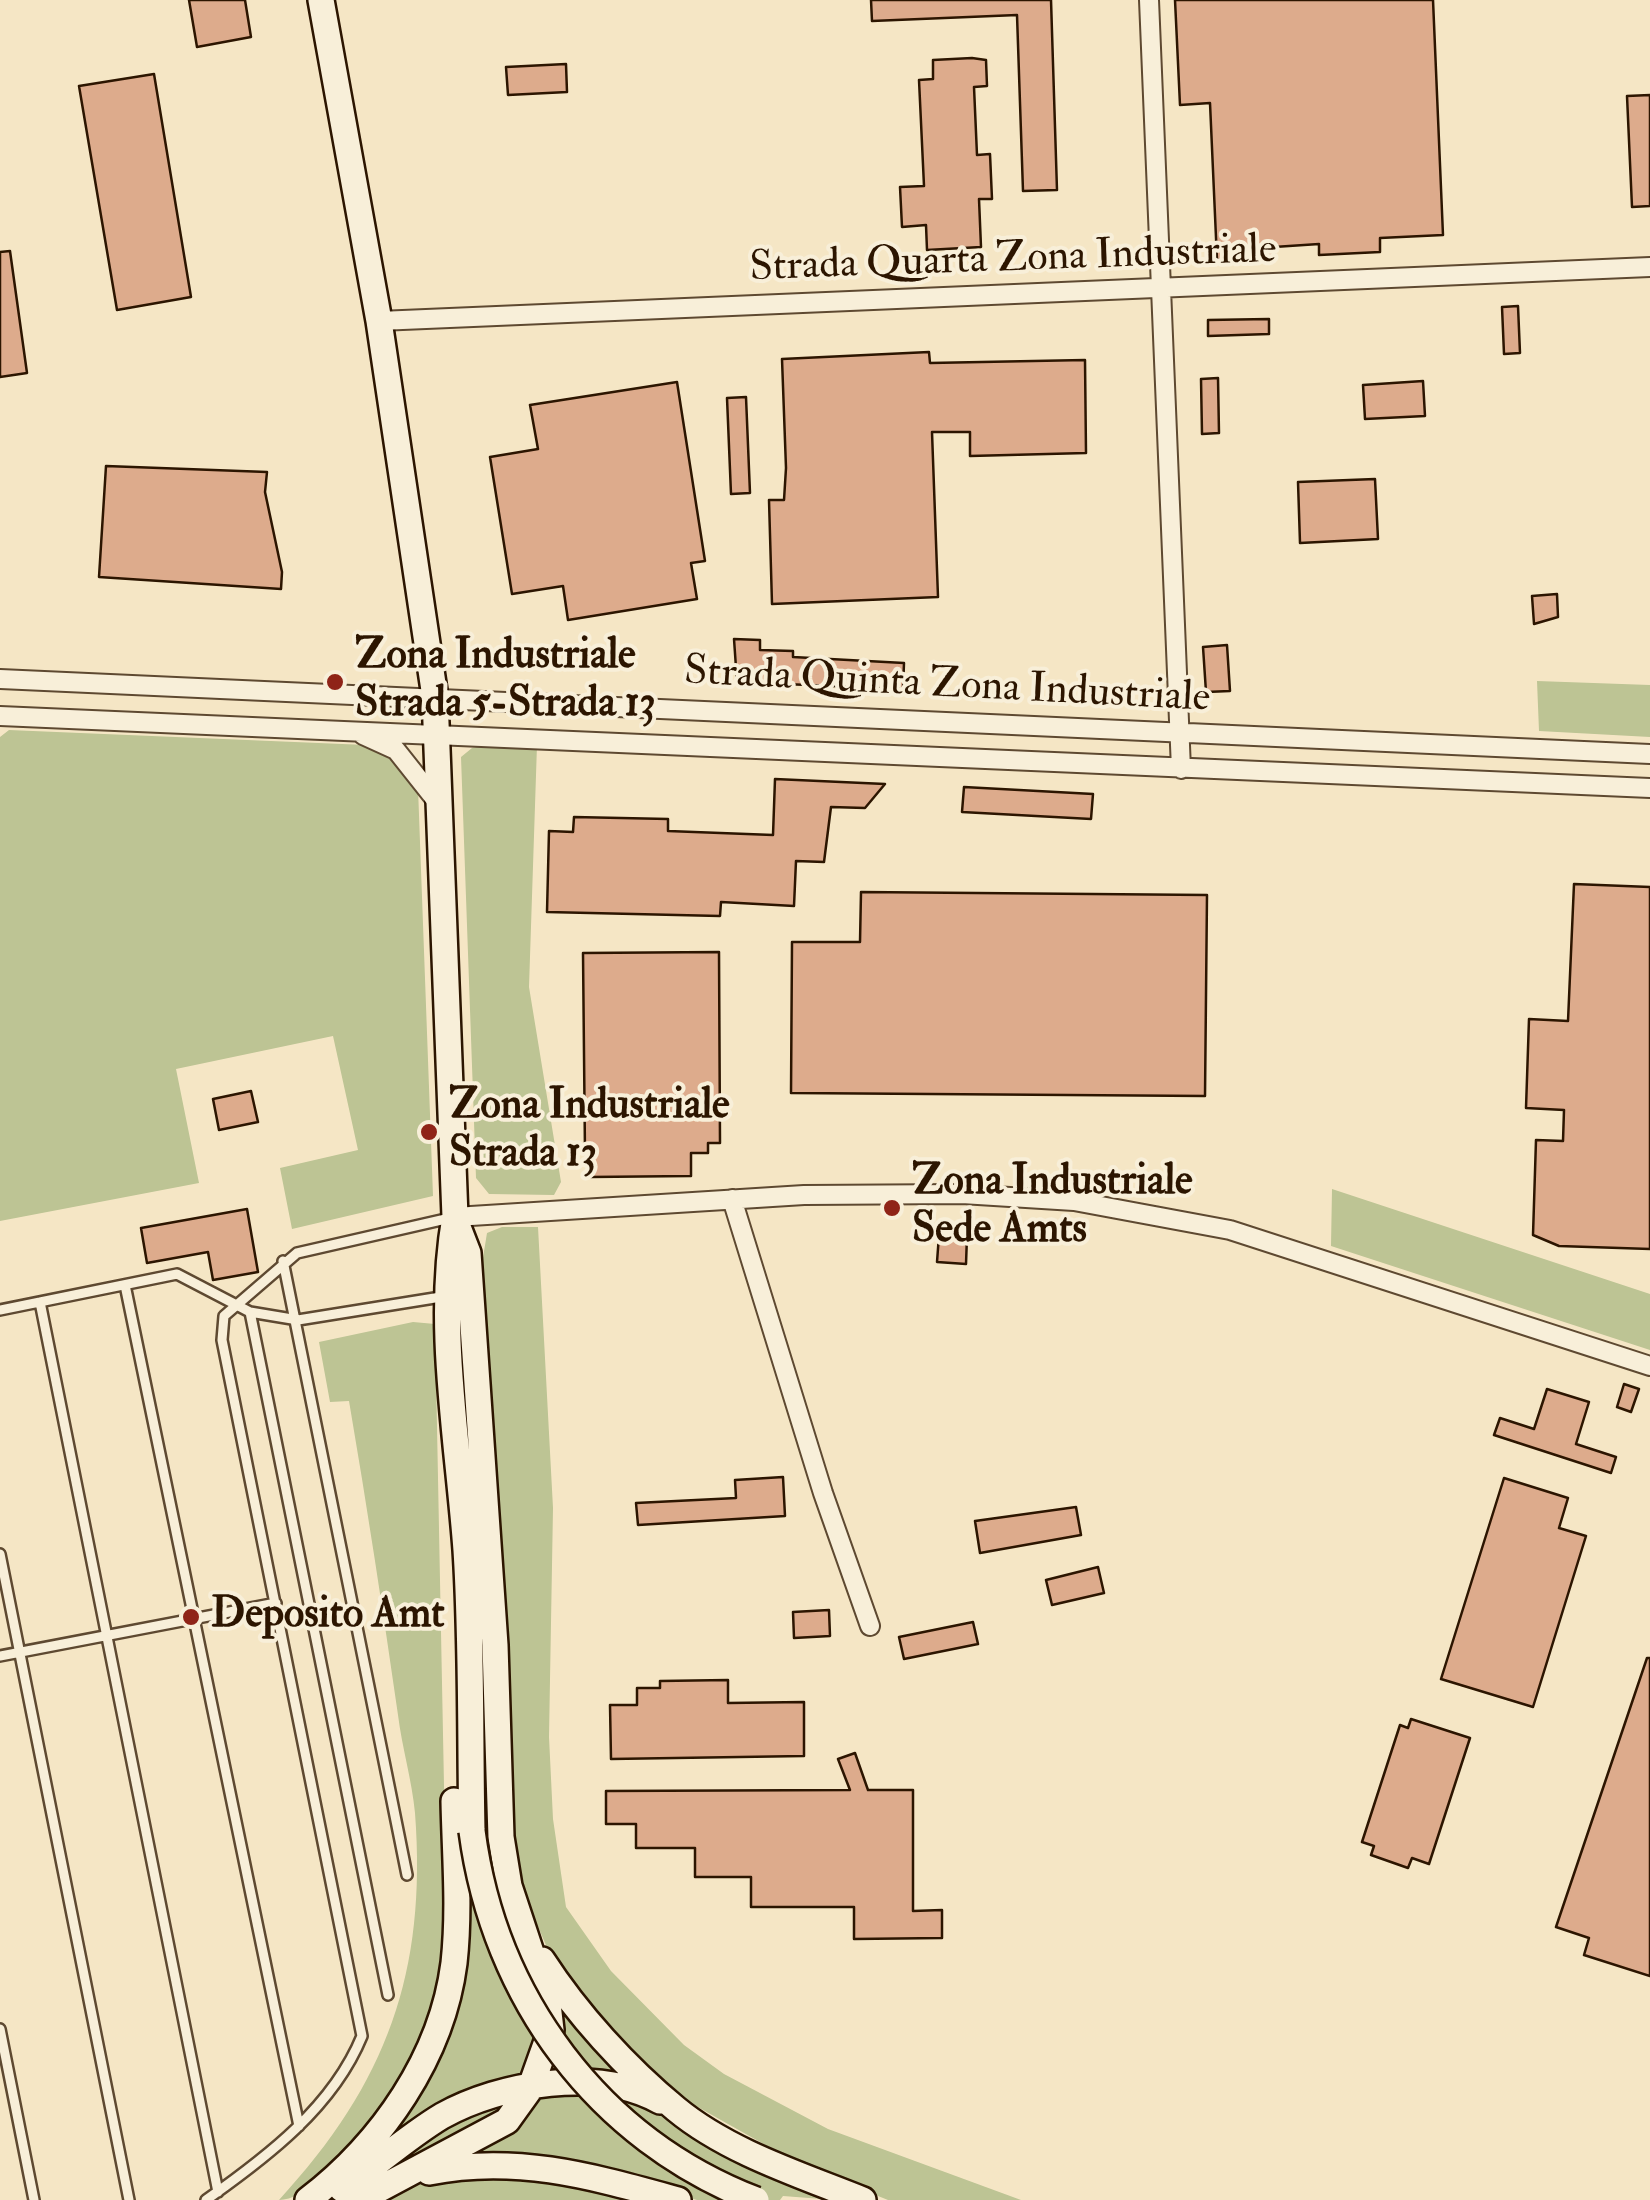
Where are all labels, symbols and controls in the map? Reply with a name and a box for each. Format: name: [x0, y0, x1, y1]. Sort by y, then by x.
street label: Strada Quarta Zona Industriale: [749, 227, 1277, 295]
place label: Zona Industriale Strada 5-Strada 13: [355, 633, 656, 731]
street label: Strada Quinta Zona Industriale: [683, 648, 1211, 726]
marker: Zona Industriale Strada 5-Strada 13: [324, 671, 346, 693]
place label: Zona Industriale Strada 13: [449, 1083, 730, 1182]
marker: Zona Industriale Strada 13: [418, 1121, 440, 1143]
place label: Zona Industriale Sede Amts: [912, 1159, 1193, 1258]
marker: Zona Industriale Sede Amts: [881, 1197, 903, 1219]
place label: Deposito Amt: [211, 1592, 445, 1642]
marker: Deposito Amt: [180, 1606, 202, 1628]

